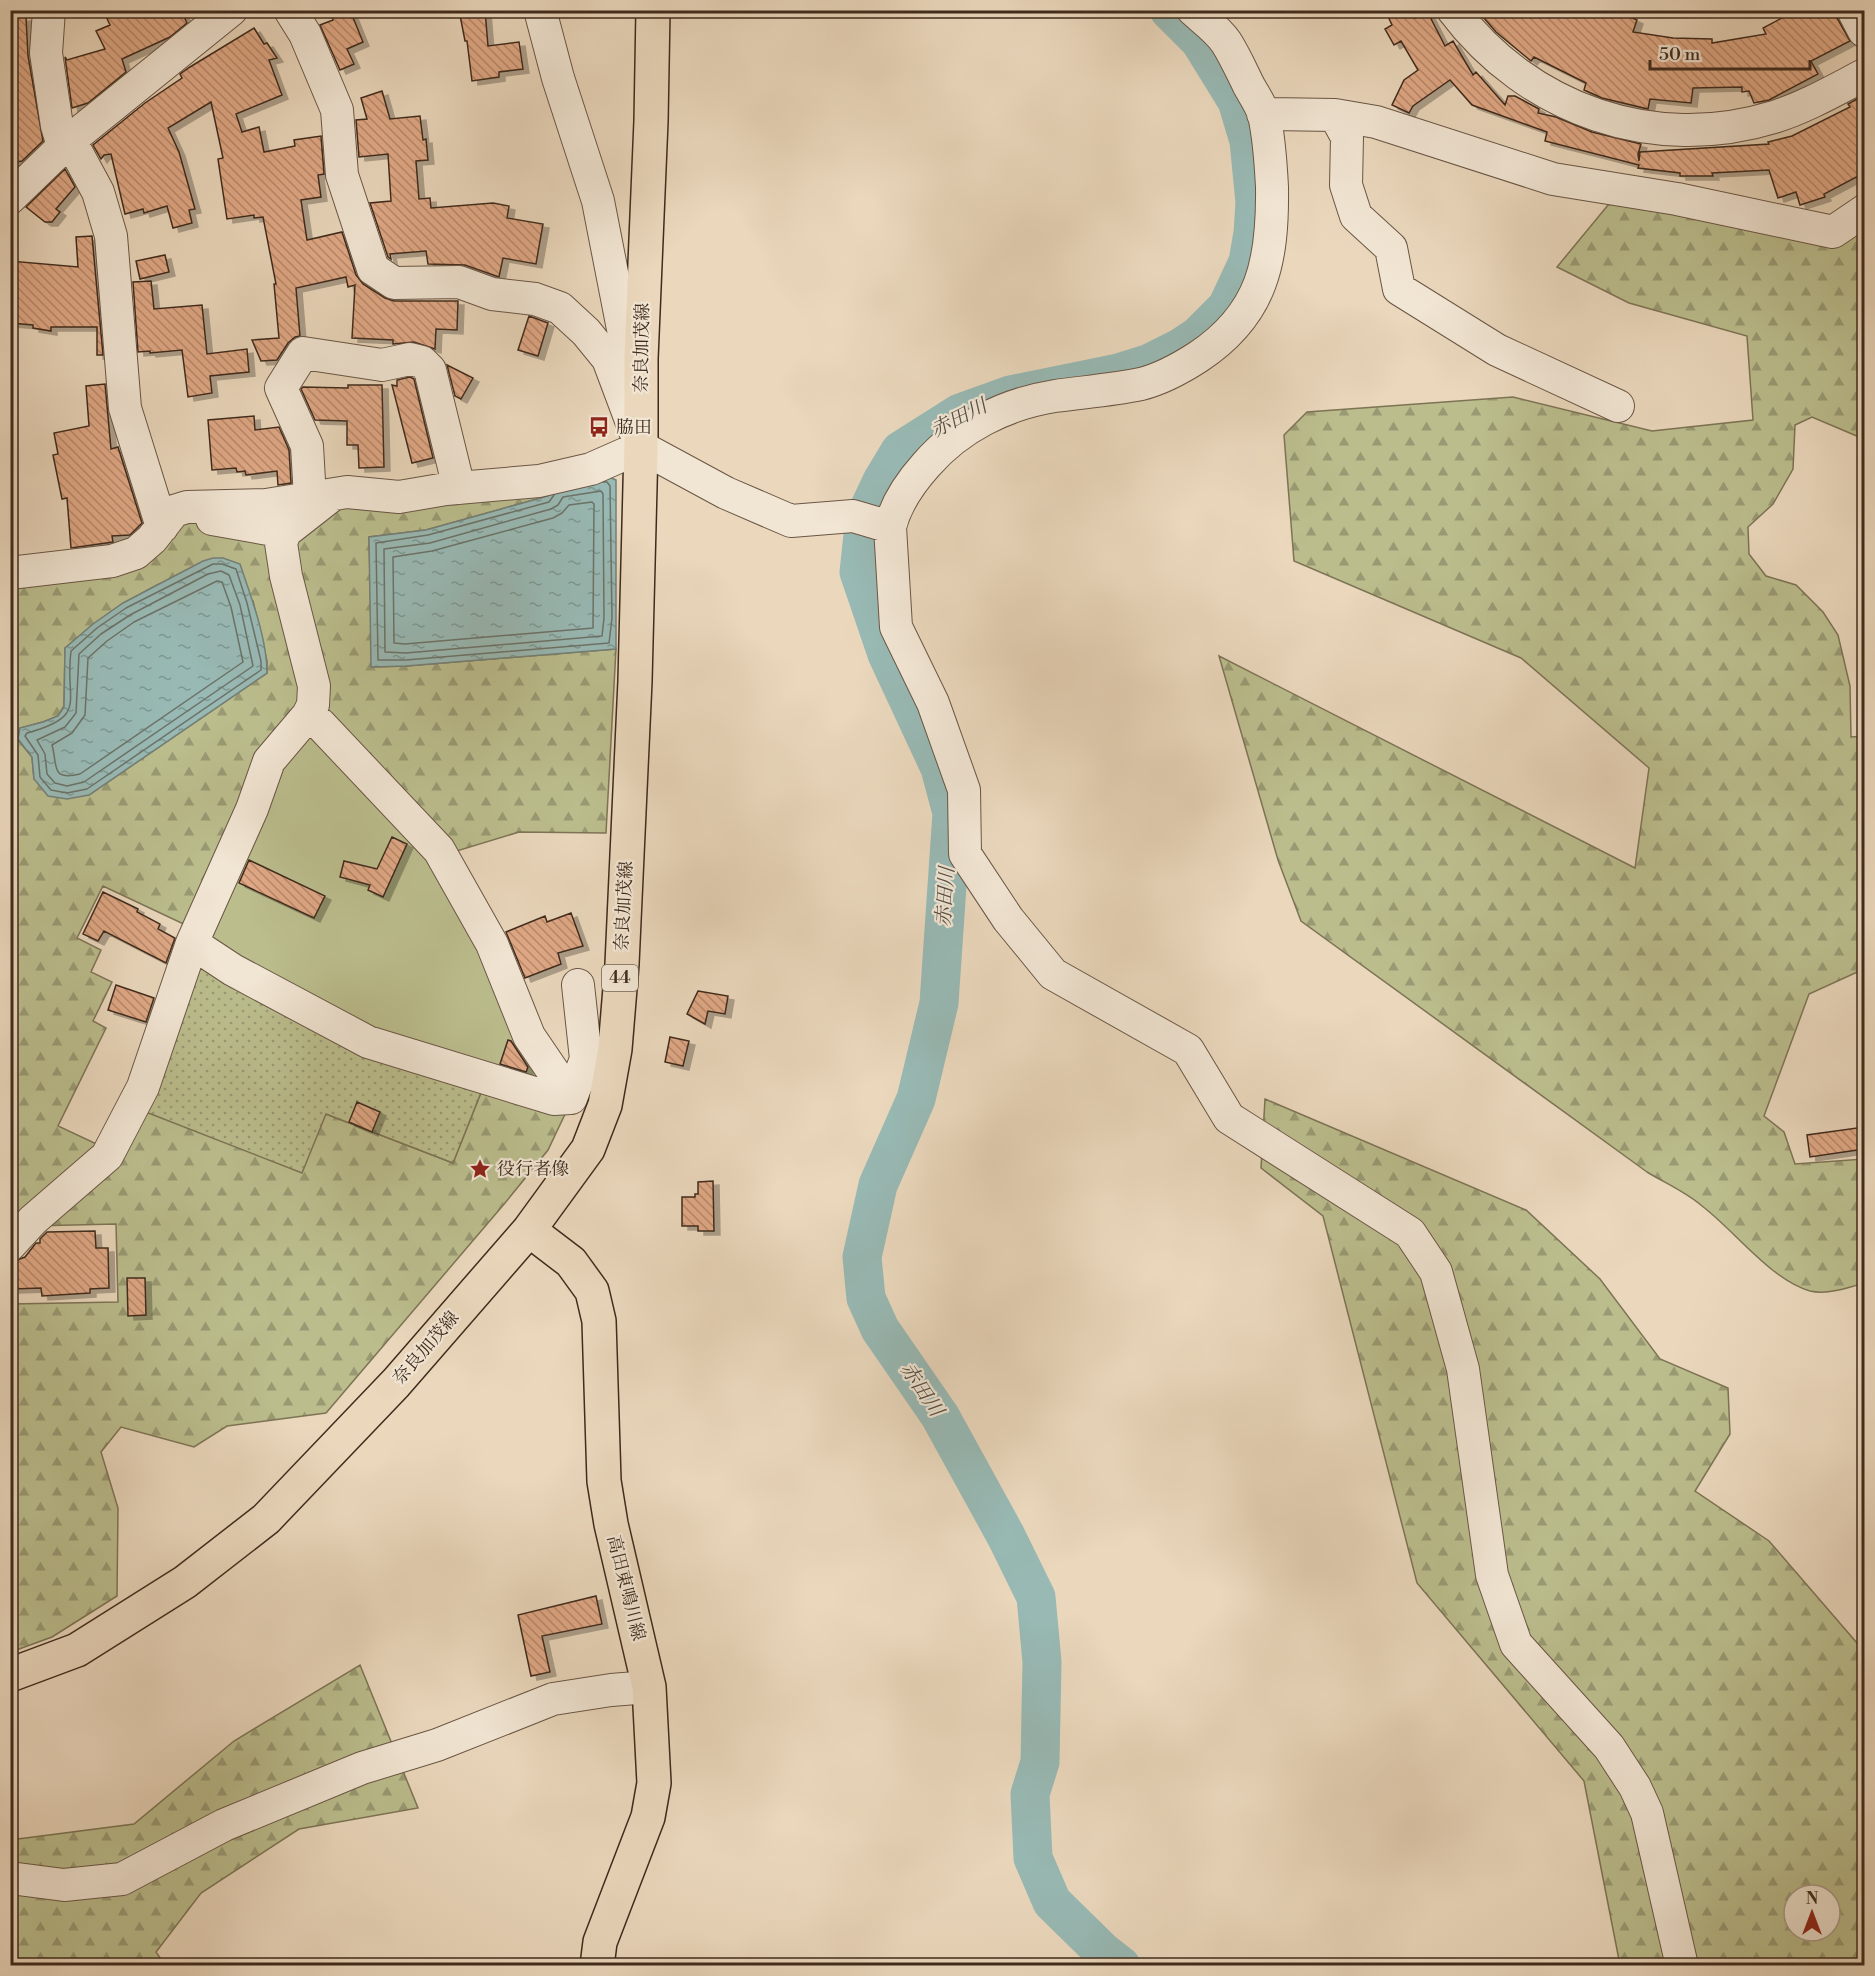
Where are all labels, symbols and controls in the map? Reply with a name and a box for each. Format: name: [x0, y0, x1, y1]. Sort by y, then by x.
scale bar: [1650, 33, 1810, 71]
text: 50 m: [1659, 43, 1701, 66]
street label: 奈良加茂線: [630, 303, 654, 393]
water label: 赤田川: [927, 393, 993, 444]
bus stop icon: 脇田: [587, 415, 611, 439]
place label: 脇田: [616, 416, 652, 439]
street label: 奈良加茂線: [610, 860, 638, 952]
water label: 赤田川: [931, 864, 961, 928]
road number: 44: [602, 965, 638, 991]
place icon: 役行者像: [468, 1157, 492, 1181]
place label: 役行者像: [497, 1158, 569, 1181]
street label: 奈良加茂線: [388, 1306, 464, 1390]
water label: 赤田川: [894, 1358, 949, 1424]
street label: 高田東鳴川線: [602, 1533, 650, 1643]
north arrow: [1782, 1883, 1842, 1943]
text: N: [1806, 1889, 1819, 1909]

